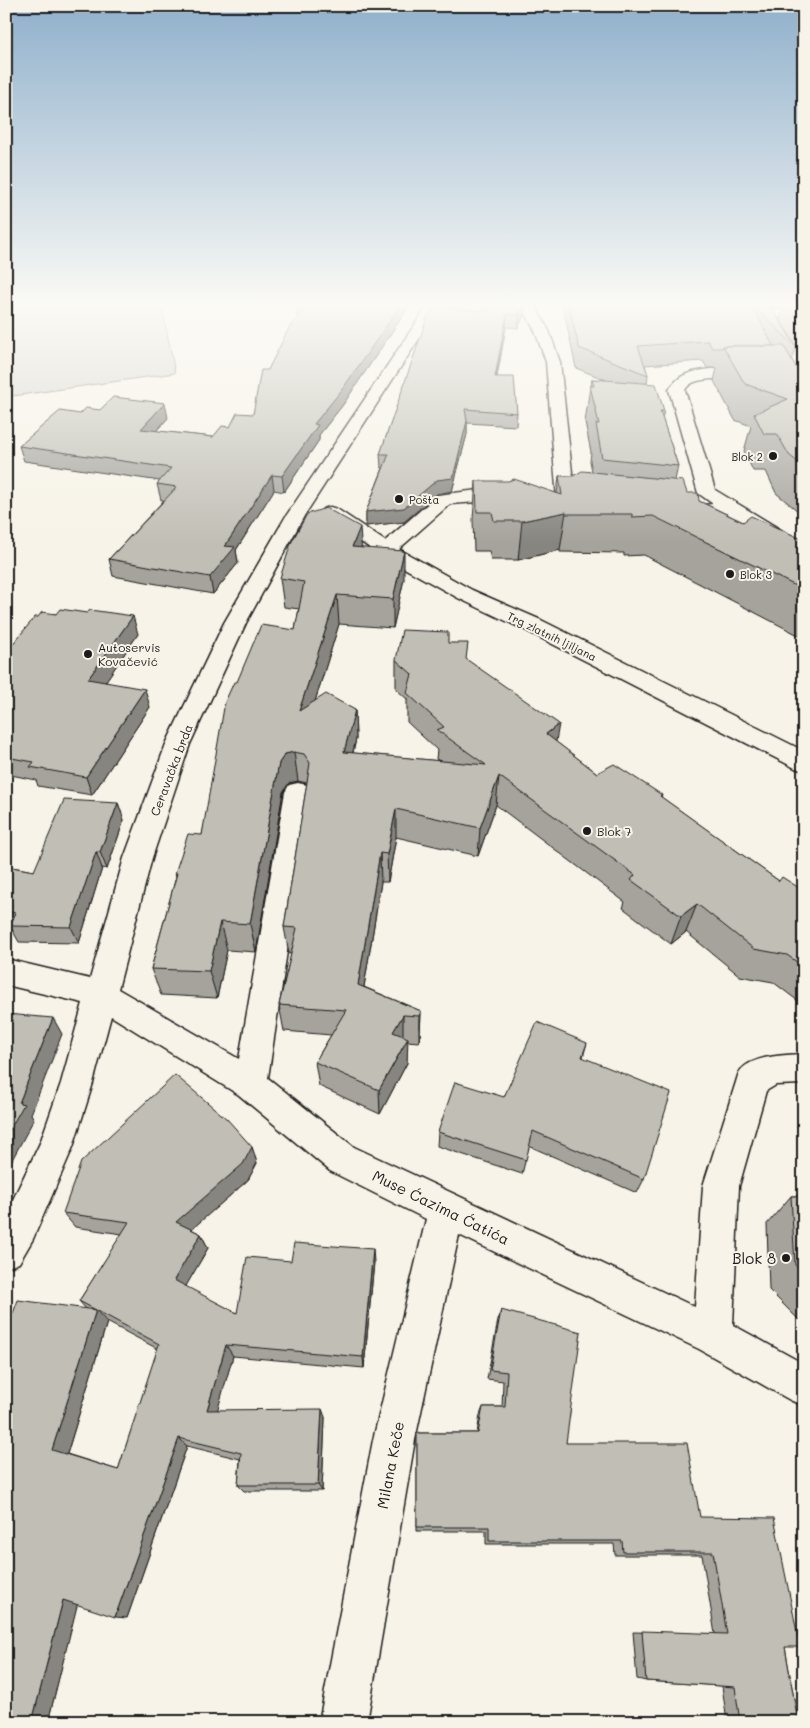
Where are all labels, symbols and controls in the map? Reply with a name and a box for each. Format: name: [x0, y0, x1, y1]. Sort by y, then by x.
place label: Blok 2: [731, 449, 763, 464]
marker: Blok 2: [767, 450, 779, 462]
place label: Pošta: [409, 492, 439, 507]
marker: Pošta: [393, 493, 405, 505]
place label: Blok 3: [740, 567, 772, 582]
marker: Blok 3: [724, 568, 736, 580]
street label: Trg zlatnih ljiljana: [505, 608, 599, 664]
place label: Autoservis Kovačević: [98, 639, 161, 669]
marker: Autoservis Kovačević: [82, 648, 94, 660]
street label: Ceravačka brda: [146, 722, 196, 818]
place label: Blok 7: [597, 823, 632, 839]
marker: Blok 7: [581, 825, 593, 837]
street label: Muse Ćazima Ćatića: [369, 1165, 513, 1249]
place label: Blok 8: [732, 1248, 776, 1268]
marker: Blok 8: [780, 1252, 792, 1264]
street label: Milana Keče: [372, 1420, 408, 1510]

